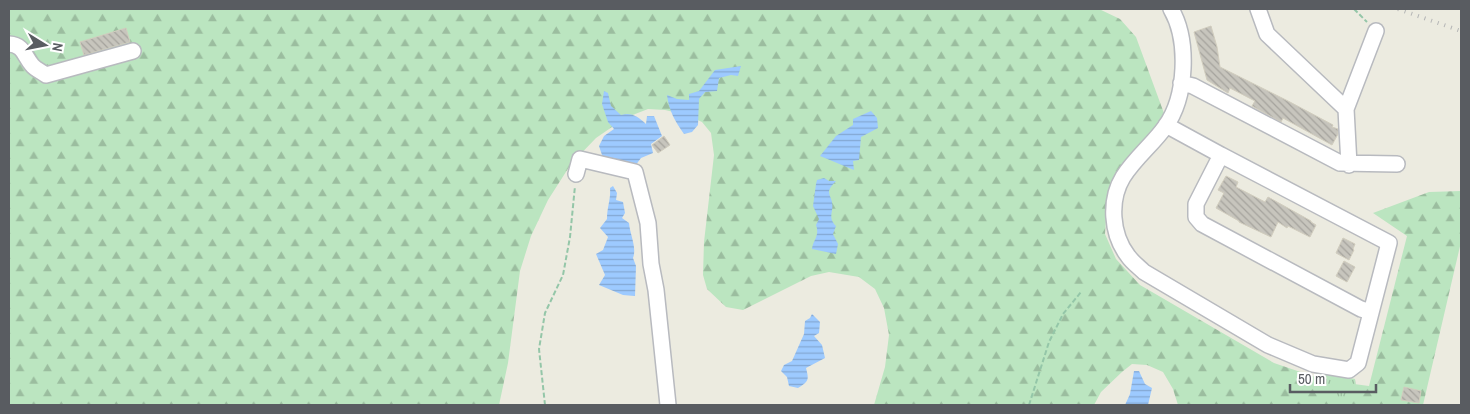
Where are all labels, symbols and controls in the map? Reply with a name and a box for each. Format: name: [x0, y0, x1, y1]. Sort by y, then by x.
north arrow: [20, 20, 70, 70]
text: N: [48, 42, 67, 53]
scale bar: [1290, 362, 1376, 394]
text: 50 m: [1298, 368, 1325, 389]

